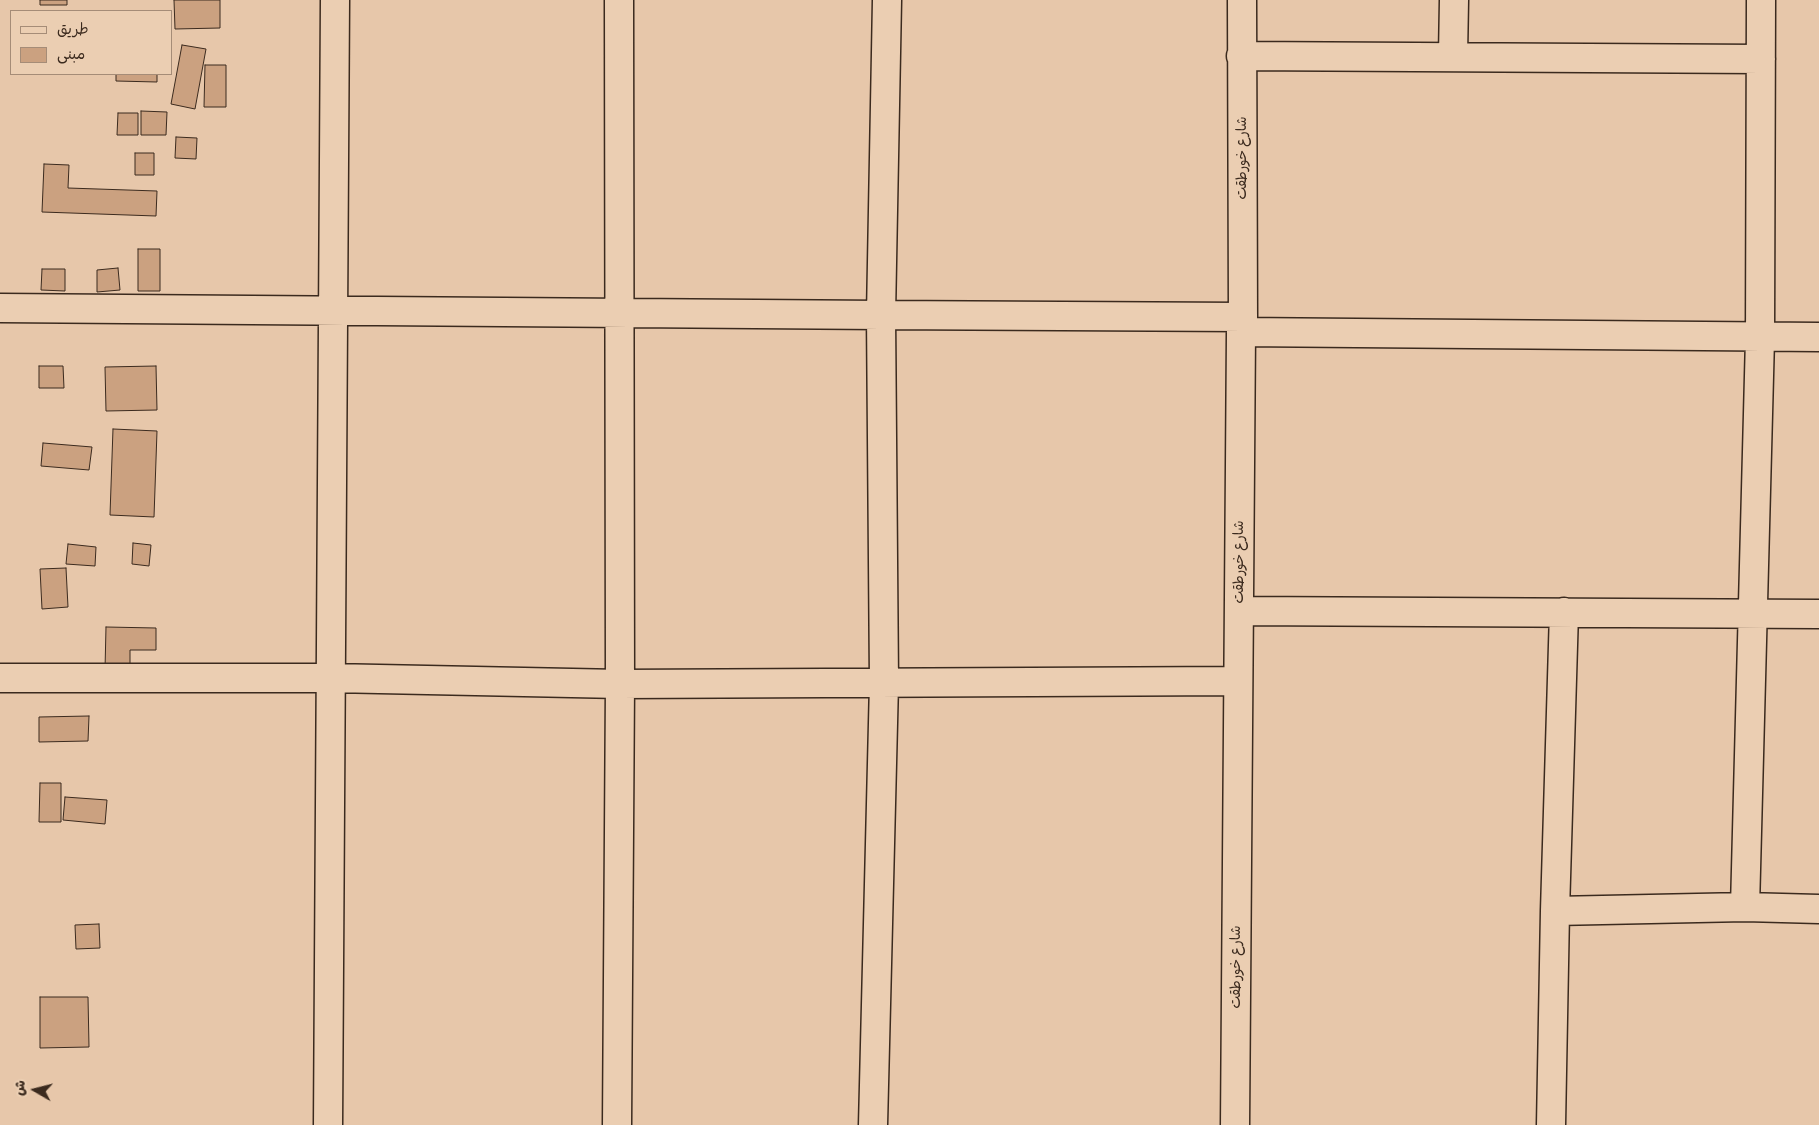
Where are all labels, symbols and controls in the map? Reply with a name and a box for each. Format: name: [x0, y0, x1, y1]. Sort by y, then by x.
legend: [10, 10, 172, 75]
text: طريق: [57, 20, 89, 39]
text: مبنى: [57, 45, 85, 64]
street label: شارع خورطقت: [1234, 117, 1250, 199]
street label: شارع خورطقت: [1231, 521, 1247, 603]
street label: شارع خورطقت: [1228, 926, 1244, 1008]
north arrow: [10, 1065, 60, 1115]
text: ش: [10, 1079, 29, 1097]

